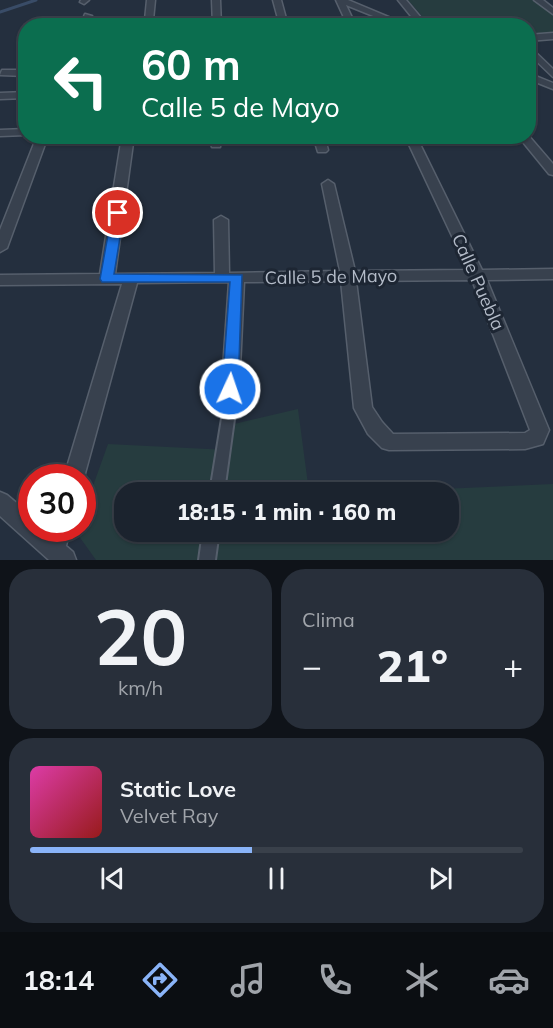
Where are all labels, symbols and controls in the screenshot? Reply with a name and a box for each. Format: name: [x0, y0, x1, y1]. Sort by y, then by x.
text: 60 m: [141, 38, 241, 91]
icon: left: [42, 42, 120, 120]
text: Calle 5 de Mayo: [141, 90, 340, 124]
pin: [92, 187, 143, 238]
icon: arrive: [101, 196, 134, 229]
street label: Calle Puebla: [447, 230, 510, 334]
street label: Calle 5 de Mayo: [265, 264, 397, 289]
position arrow: [198, 357, 262, 421]
speed limit sign: 30: [18, 464, 96, 542]
text: 18:15 · 1 min · 160 m: [177, 498, 396, 526]
text: 20: [94, 587, 187, 685]
text: Clima: [302, 607, 355, 632]
text: 21°: [377, 637, 448, 693]
text: −: [302, 645, 322, 686]
text: +: [503, 645, 523, 686]
text: km/h: [118, 675, 163, 700]
text: Static Love: [120, 775, 236, 803]
text: Velvet Ray: [120, 803, 218, 828]
icon: previous: [96, 862, 129, 895]
icon: pause: [260, 862, 293, 895]
icon: next: [424, 862, 457, 895]
icon: directions: [139, 959, 181, 1001]
icon: music: [227, 959, 269, 1001]
icon: phone: [314, 959, 356, 1001]
icon: climate: [401, 959, 443, 1001]
icon: car: [488, 959, 530, 1001]
text: 18:14: [23, 963, 94, 997]

